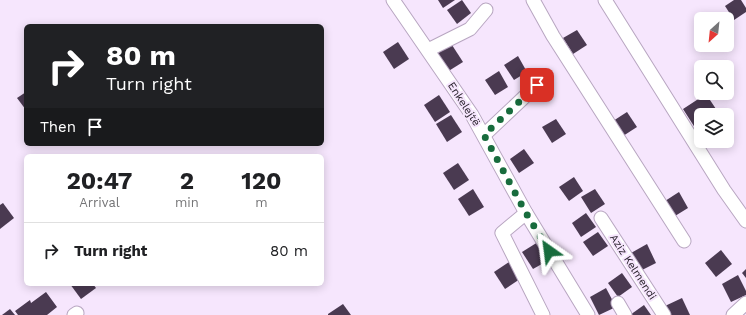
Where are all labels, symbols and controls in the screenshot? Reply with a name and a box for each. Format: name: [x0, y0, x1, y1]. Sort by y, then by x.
north arrow: [694, 12, 734, 52]
map controls: [694, 12, 734, 148]
text: 80 m: [106, 39, 176, 72]
icon: right: [40, 40, 92, 92]
button: search: [694, 60, 734, 100]
pin: [520, 68, 554, 102]
text: Turn right: [106, 73, 192, 94]
icon: arrive: [526, 74, 548, 96]
street label: Enkelejtë: [445, 80, 483, 128]
button: layers: [694, 108, 734, 148]
icon: arrive: [84, 116, 106, 138]
text: Then: [40, 118, 76, 136]
text: 20:47: [67, 167, 132, 195]
text: 2: [180, 167, 194, 195]
text: 120: [241, 167, 281, 195]
text: Arrival: [79, 195, 120, 210]
text: min: [175, 195, 199, 210]
text: m: [255, 195, 268, 210]
position arrow: [528, 230, 570, 272]
street label: Aziz Kelmendi: [607, 232, 659, 302]
icon: right: [40, 240, 62, 262]
text: Turn right: [74, 242, 147, 260]
text: 80 m: [270, 242, 308, 260]

